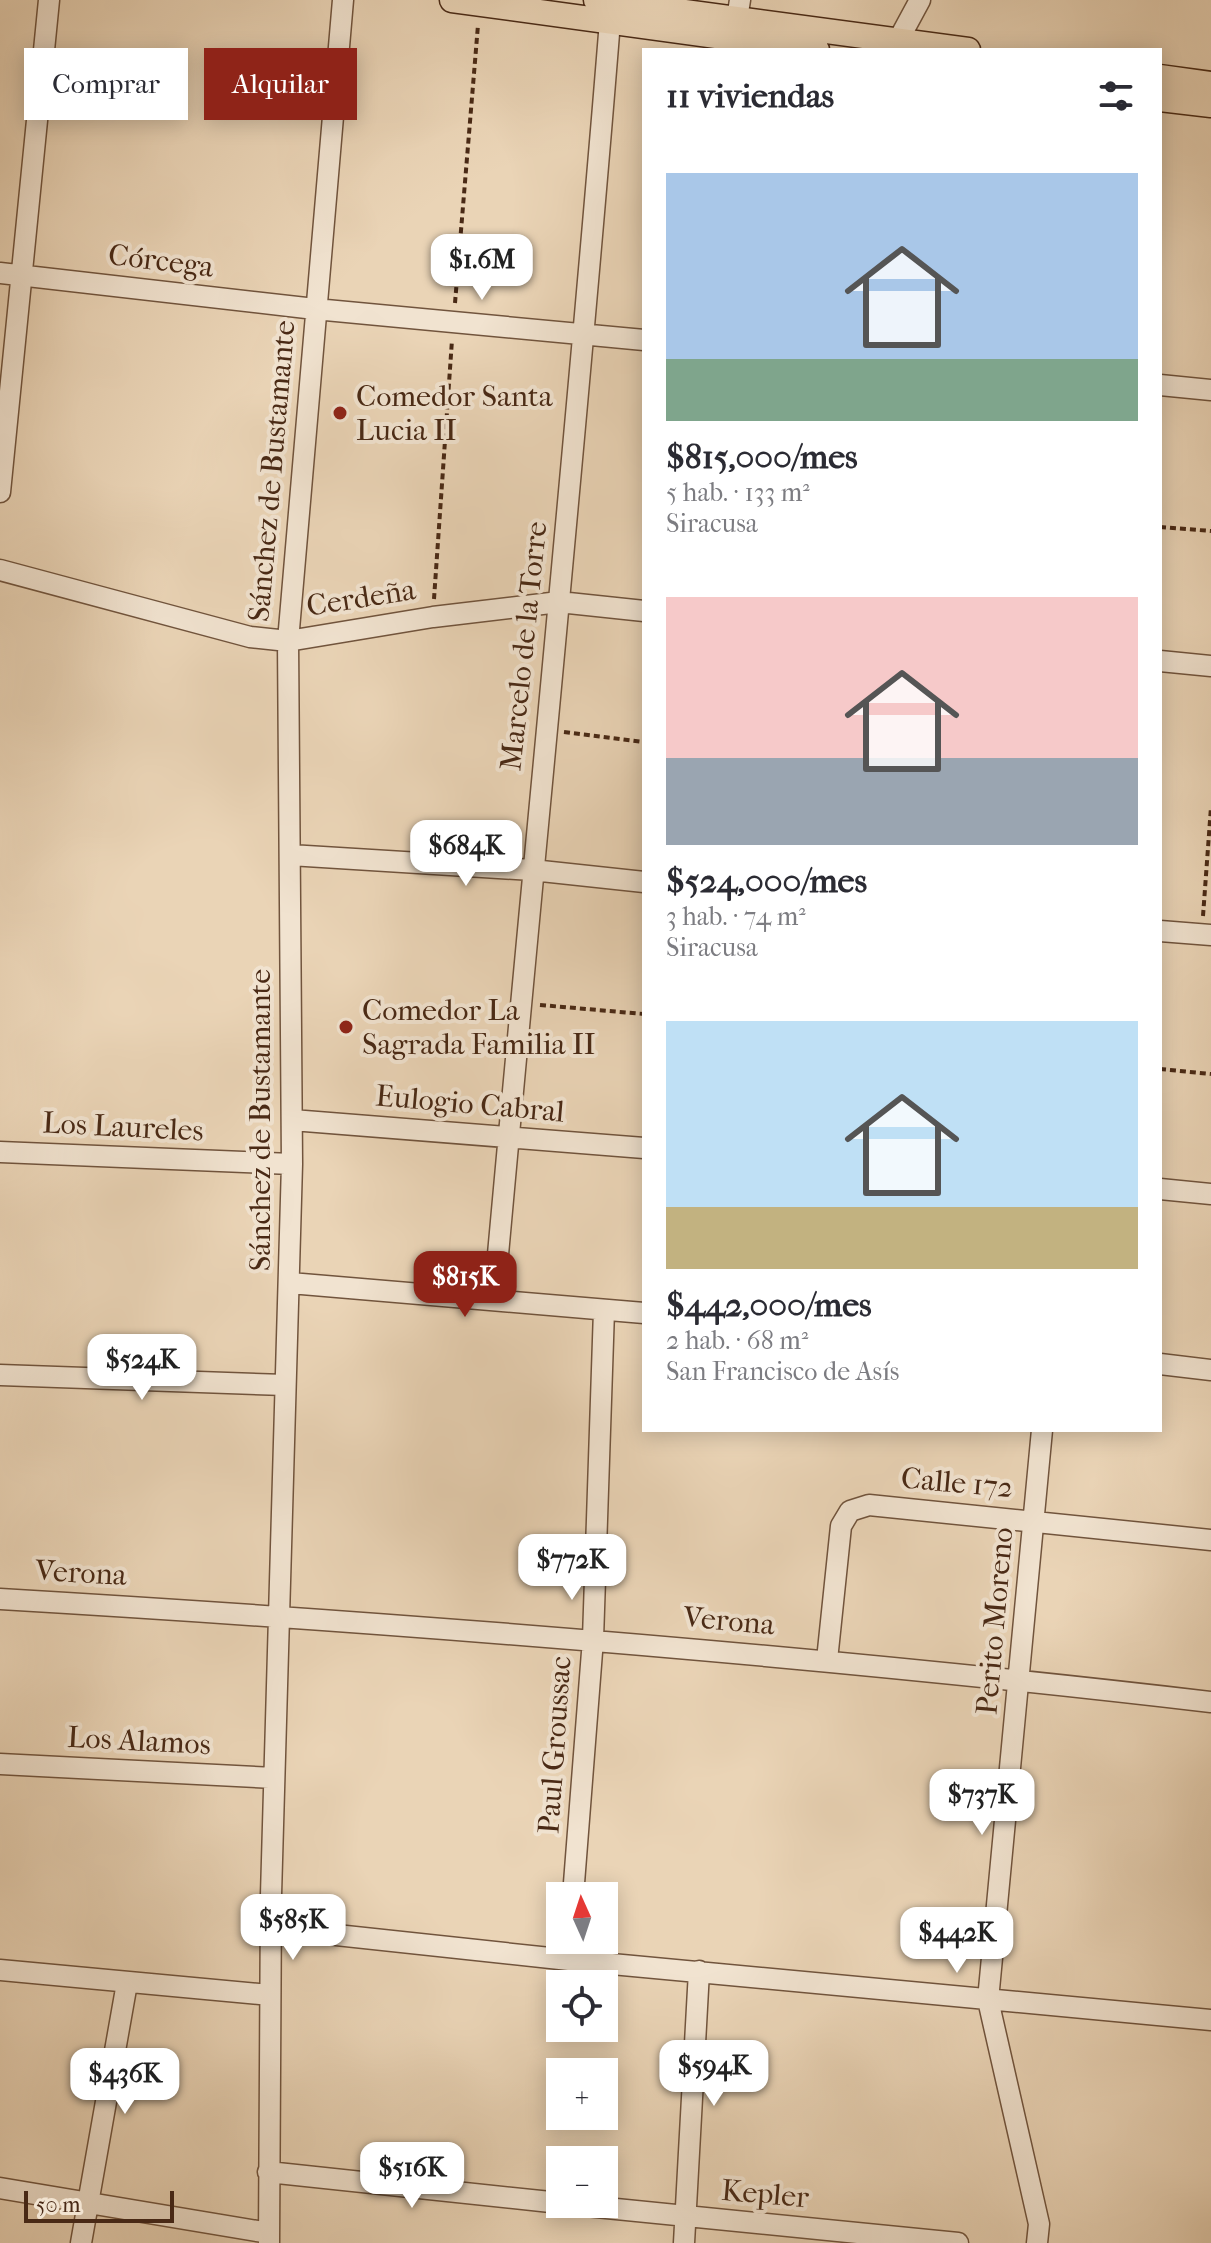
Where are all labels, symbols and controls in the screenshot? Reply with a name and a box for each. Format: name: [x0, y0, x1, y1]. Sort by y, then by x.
chip: Comprar: [24, 48, 188, 120]
chip: Alquilar: [204, 48, 357, 120]
icon: filters: [1094, 74, 1138, 118]
text: 11 viviendas: [666, 76, 834, 116]
icon: home: [830, 225, 974, 369]
pin: $1.6M: [426, 234, 538, 302]
street label: Córcega: [106, 237, 217, 285]
text: $1.6M: [449, 244, 515, 275]
street label: Sánchez de Bustamante: [241, 319, 303, 623]
place label: Comedor Santa Lucia II: [356, 379, 554, 448]
marker: Comedor Santa Lucia II: [331, 404, 349, 422]
text: $815,000/mes: [666, 437, 858, 477]
text: 5 hab. · 133 m²: [666, 477, 810, 508]
text: Siracusa: [666, 508, 758, 539]
street label: Marcelo de la Torre: [494, 519, 555, 772]
street label: Cerdeña: [304, 572, 419, 624]
icon: home: [830, 649, 974, 793]
pin: $684K: [410, 820, 522, 888]
text: $684K: [428, 830, 504, 861]
text: $524,000/mes: [666, 861, 867, 901]
text: 3 hab. · 74 m²: [666, 901, 806, 932]
text: Siracusa: [666, 932, 758, 963]
street label: Sánchez de Bustamante: [243, 969, 278, 1271]
place label: Comedor La Sagrada Familia II: [362, 993, 595, 1062]
marker: Comedor La Sagrada Familia II: [337, 1018, 355, 1036]
icon: home: [830, 1073, 974, 1217]
street label: Eulogio Cabral: [374, 1078, 566, 1130]
street label: Los Laureles: [42, 1105, 204, 1149]
pin: $815K: [409, 1251, 521, 1319]
text: $815K: [432, 1261, 498, 1292]
text: $442,000/mes: [666, 1285, 872, 1325]
text: 2 hab. · 68 m²: [666, 1325, 808, 1356]
pin: $524K: [86, 1334, 198, 1402]
text: $524K: [105, 1344, 179, 1375]
text: San Francisco de Asís: [666, 1356, 899, 1387]
street label: Calle 172: [900, 1461, 1014, 1505]
street label: Perito Moreno: [969, 1526, 1021, 1716]
pin: $772K: [516, 1534, 628, 1602]
text: $772K: [536, 1544, 608, 1575]
street label: Verona: [33, 1553, 129, 1593]
street label: Verona: [681, 1599, 777, 1643]
street label: Paul Groussac: [531, 1655, 579, 1835]
street label: Los Alamos: [66, 1720, 212, 1762]
pin: $737K: [926, 1769, 1038, 1837]
text: $737K: [948, 1779, 1016, 1810]
north arrow: [546, 1882, 618, 1954]
map controls: [546, 1882, 618, 2218]
pin: $585K: [237, 1894, 349, 1962]
text: $585K: [259, 1904, 327, 1935]
pin: $442K: [901, 1907, 1013, 1975]
text: $442K: [918, 1917, 996, 1948]
button: locate: [546, 1970, 618, 2042]
pin: $594K: [658, 2040, 770, 2108]
pin: $436K: [69, 2048, 181, 2116]
text: $594K: [677, 2050, 751, 2081]
text: $436K: [88, 2058, 162, 2089]
button: +: [546, 2058, 618, 2130]
pin: $516K: [356, 2142, 468, 2210]
button: −: [546, 2146, 618, 2218]
text: $516K: [378, 2152, 446, 2183]
street label: Kepler: [720, 2173, 810, 2215]
scale bar: [24, 2187, 174, 2223]
text: 50 m: [36, 2192, 81, 2218]

